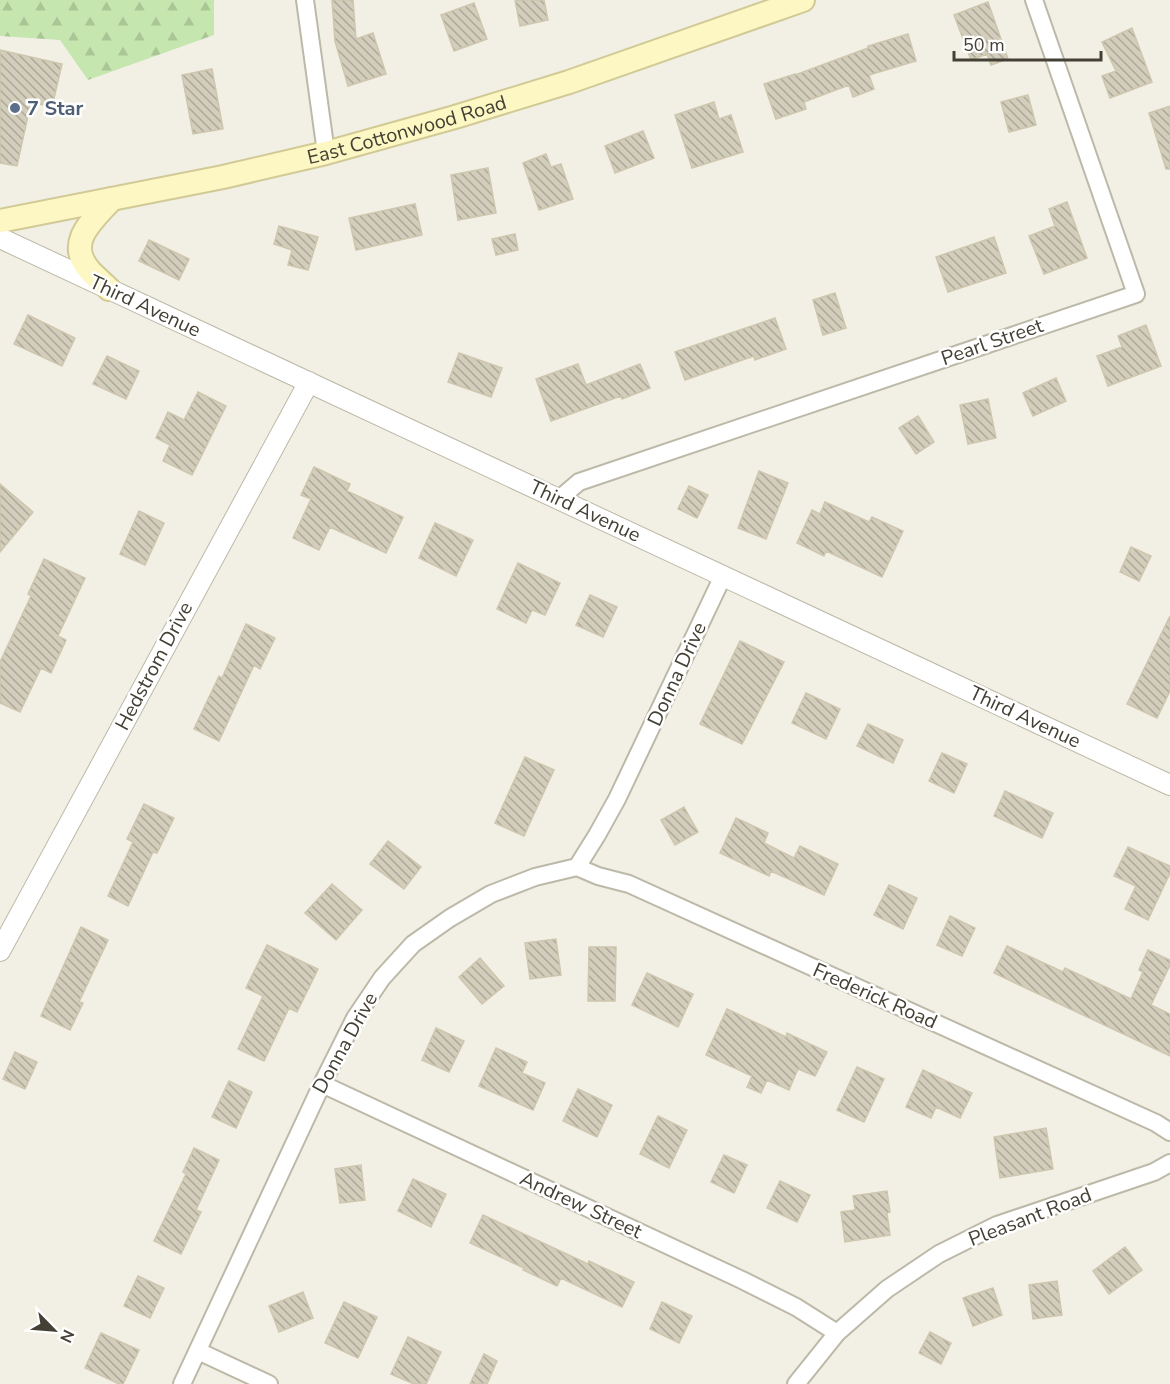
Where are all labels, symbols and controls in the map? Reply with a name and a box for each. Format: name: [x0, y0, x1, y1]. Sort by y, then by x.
scale bar: [954, 24, 1101, 62]
text: 50 m: [963, 33, 1005, 57]
street label: East Cottonwood Road: [304, 89, 510, 170]
place label: 7 Star: [27, 95, 84, 122]
marker: 7 Star: [8, 101, 22, 115]
street label: Third Avenue: [85, 268, 205, 344]
street label: Pearl Street: [937, 312, 1048, 372]
street label: Third Avenue: [525, 473, 645, 549]
street label: Hedstrom Drive: [109, 597, 199, 735]
street label: Donna Drive: [641, 618, 713, 730]
street label: Third Avenue: [965, 679, 1085, 755]
street label: Frederick Road: [809, 957, 941, 1035]
street label: Donna Drive: [306, 988, 384, 1098]
street label: Andrew Street: [516, 1165, 647, 1245]
street label: Pleasant Road: [964, 1181, 1096, 1253]
north arrow: [24, 1300, 84, 1360]
text: N: [54, 1326, 79, 1346]

